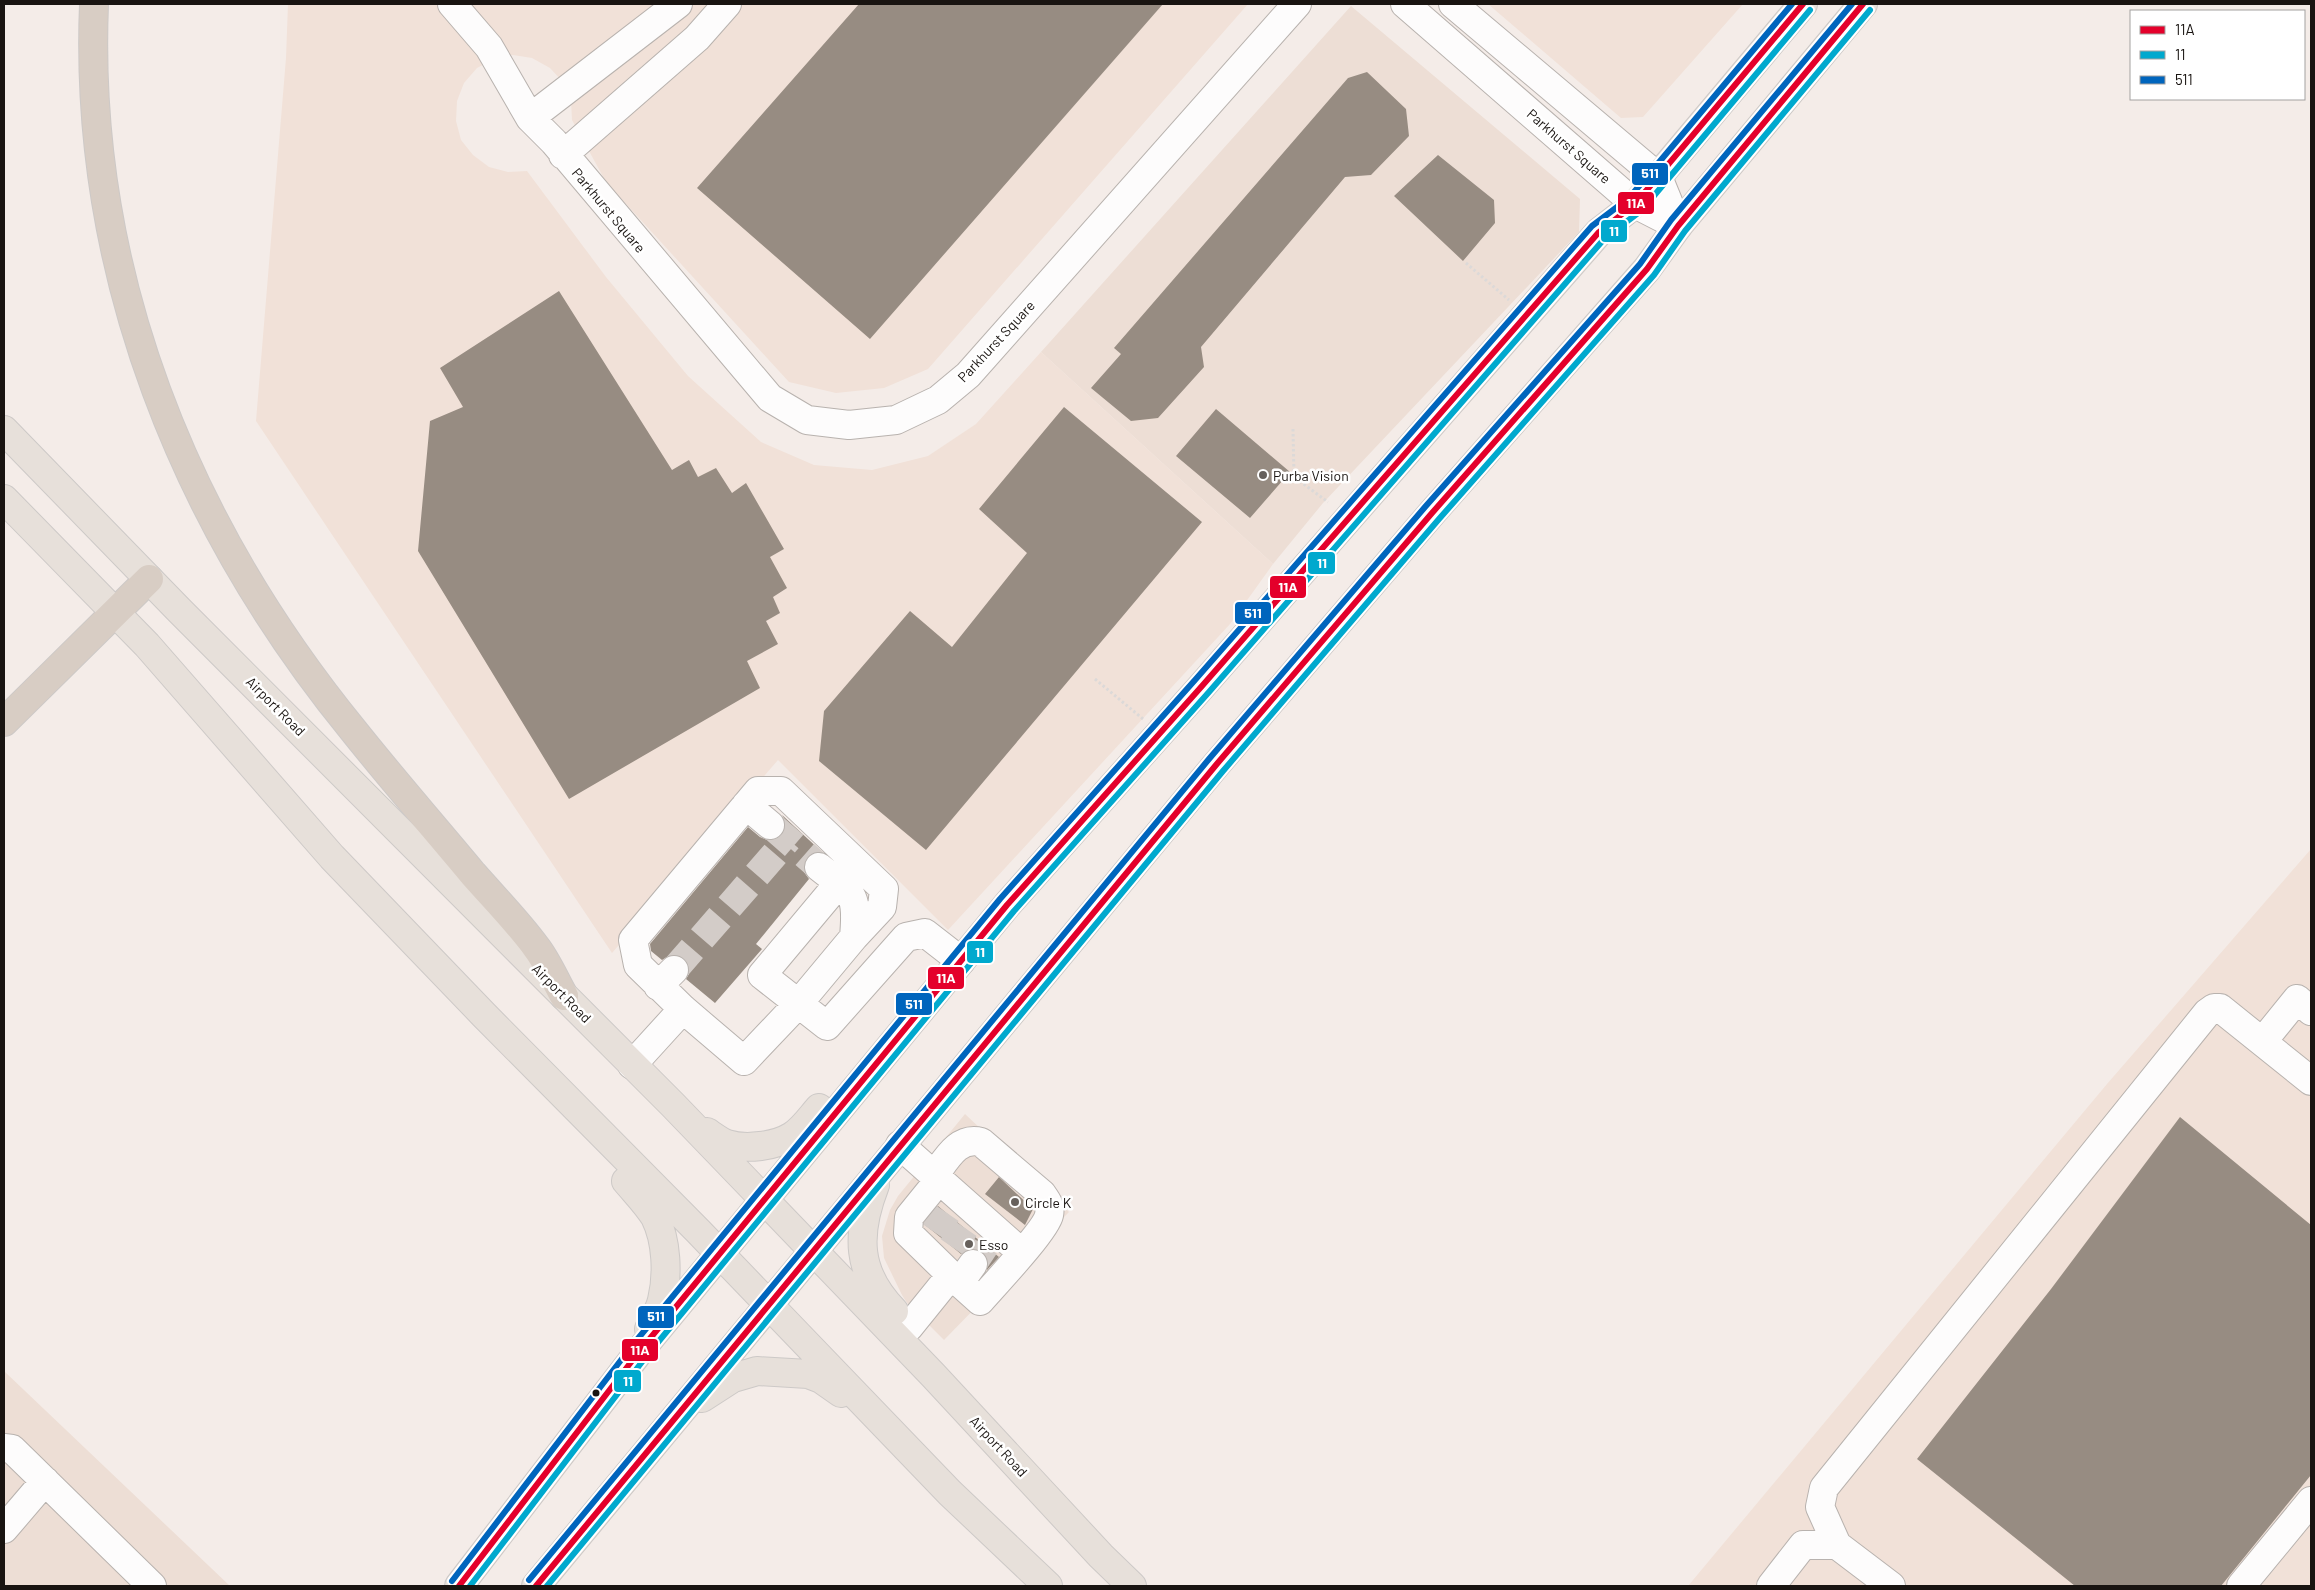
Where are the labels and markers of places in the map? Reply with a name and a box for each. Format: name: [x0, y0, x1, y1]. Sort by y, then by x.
place label: Purba Vision: [1273, 467, 1349, 484]
marker: Purba Vision: [1257, 469, 1269, 481]
place label: Circle K: [1025, 1194, 1072, 1211]
marker: Circle K: [1009, 1196, 1021, 1208]
place label: Esso: [979, 1236, 1008, 1253]
marker: Esso: [963, 1238, 975, 1250]
unlabelled marker: [591, 1388, 601, 1398]

